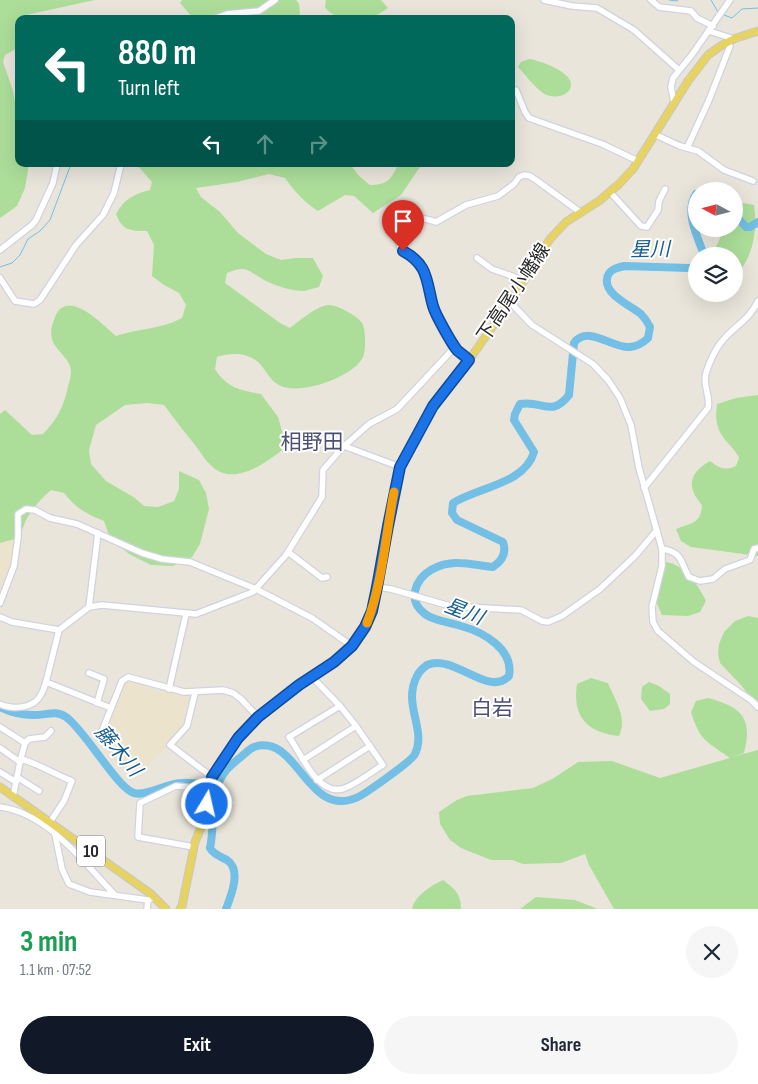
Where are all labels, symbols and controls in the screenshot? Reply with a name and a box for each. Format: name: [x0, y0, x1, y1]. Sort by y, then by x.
text: 880 m: [118, 32, 196, 75]
icon: left: [35, 35, 100, 100]
text: Turn left: [118, 75, 180, 102]
icon: left: [198, 130, 226, 158]
icon: ahead: [251, 130, 279, 158]
icon: right: [304, 130, 332, 158]
north arrow: [688, 182, 742, 238]
map controls: [688, 182, 743, 302]
pin: [382, 200, 424, 251]
icon: arrive: [389, 207, 417, 235]
water label: 星川: [630, 238, 672, 262]
street label: 下高尾小幡線: [473, 239, 555, 347]
button: layers: [688, 247, 743, 302]
district label: 相野田: [281, 430, 344, 455]
water label: 星川: [441, 594, 489, 631]
district label: 白岩: [471, 696, 513, 721]
water label: 藤木川: [90, 720, 148, 783]
position arrow: [180, 777, 232, 829]
road number: 10: [77, 836, 105, 866]
text: 3 min: [20, 924, 77, 960]
button: close: [686, 926, 738, 978]
text: 1.1 km · 07:52: [20, 961, 91, 980]
button: Exit: [20, 1016, 374, 1074]
button: Share: [384, 1016, 738, 1074]

